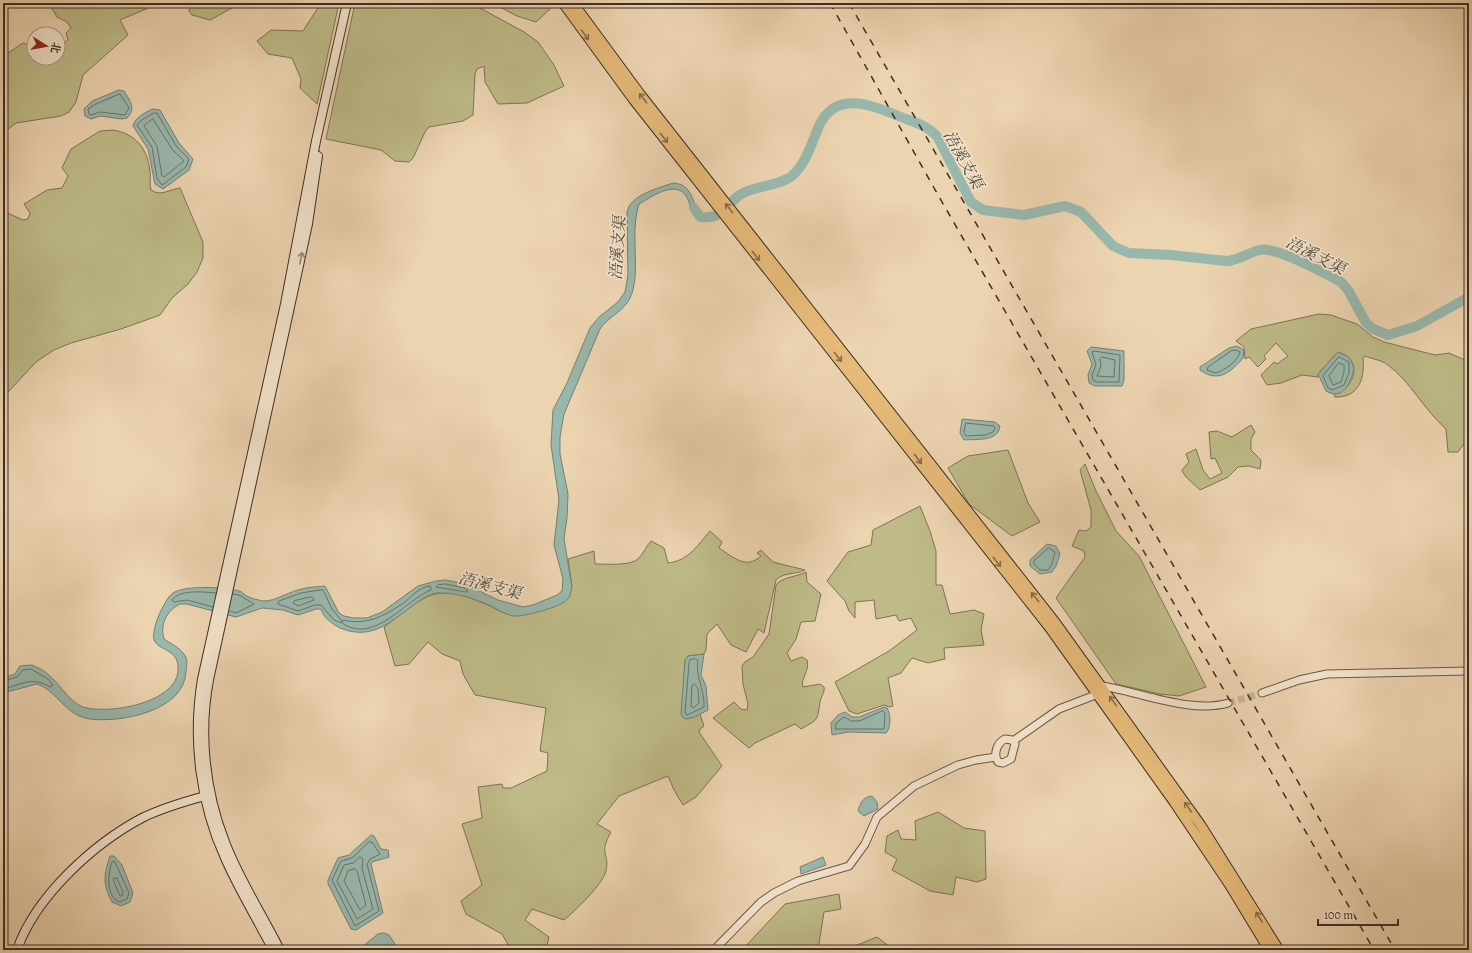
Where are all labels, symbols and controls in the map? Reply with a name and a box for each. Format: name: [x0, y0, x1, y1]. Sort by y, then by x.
north arrow: [26, 26, 66, 66]
one-way arrow: [581, 29, 589, 40]
text: 北: [47, 41, 64, 55]
one-way arrow: [638, 93, 647, 104]
water label: 浯溪支渠: [938, 126, 989, 195]
one-way arrow: [660, 133, 668, 144]
one-way arrow: [724, 202, 733, 213]
water label: 浯溪支渠: [605, 213, 631, 281]
water label: 浯溪支渠: [1282, 232, 1351, 281]
one-way arrow: [752, 250, 761, 261]
one-way arrow: [297, 252, 305, 265]
one-way arrow: [833, 352, 842, 363]
one-way arrow: [913, 454, 922, 465]
one-way arrow: [993, 557, 1002, 568]
water label: 浯溪支渠: [456, 567, 525, 605]
one-way arrow: [1031, 591, 1040, 602]
one-way arrow: [1109, 696, 1117, 707]
one-way arrow: [1184, 802, 1192, 813]
scale bar: [1318, 901, 1398, 927]
text: 100 m: [1324, 907, 1353, 923]
one-way arrow: [1254, 911, 1262, 923]

